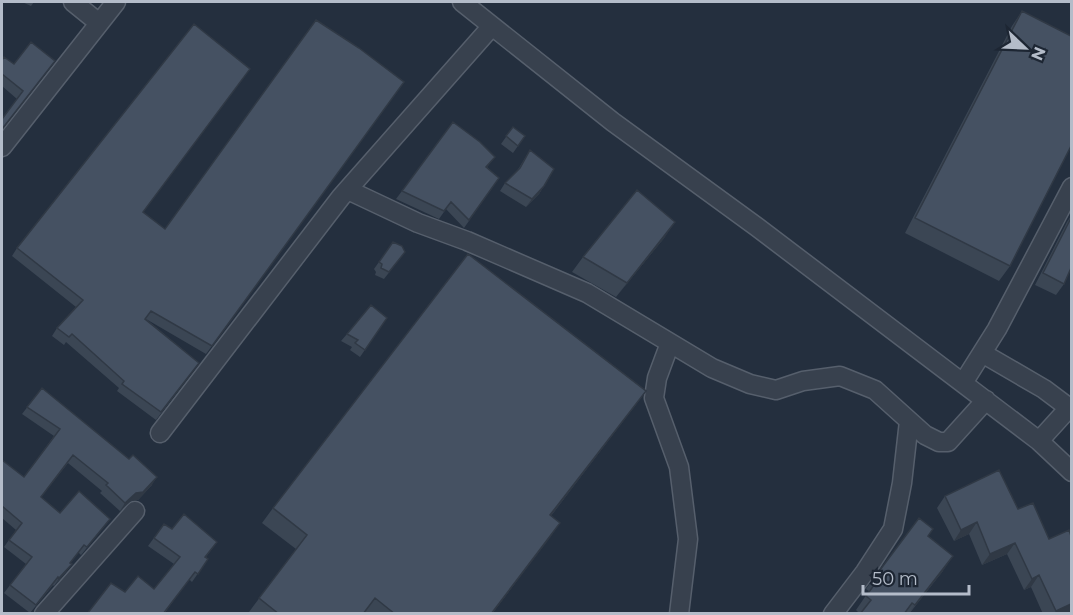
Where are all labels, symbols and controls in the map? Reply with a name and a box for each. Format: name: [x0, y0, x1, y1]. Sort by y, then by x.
north arrow: [995, 18, 1055, 78]
text: N: [1027, 44, 1050, 63]
scale bar: [863, 558, 970, 596]
text: 50 m: [872, 568, 918, 590]

